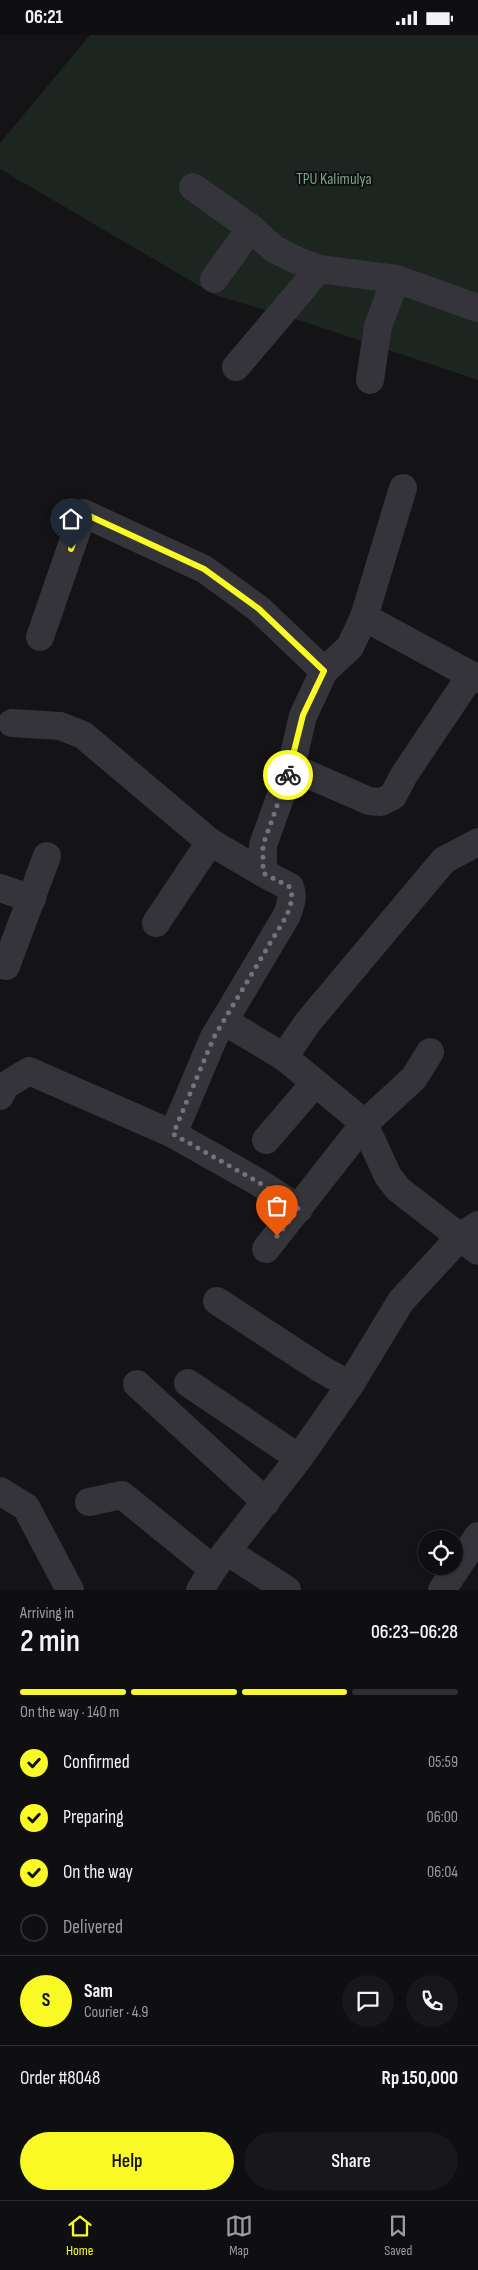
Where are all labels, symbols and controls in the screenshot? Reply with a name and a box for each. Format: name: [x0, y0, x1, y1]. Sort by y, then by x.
text: 06:21: [25, 6, 63, 29]
park label: TPU Kalimulya: [296, 170, 372, 189]
pin: [50, 498, 92, 549]
icon: home: [57, 505, 85, 533]
courier: [263, 750, 313, 800]
icon: bike: [274, 761, 302, 789]
pin: [256, 1185, 298, 1236]
icon: bag: [263, 1192, 291, 1220]
map controls: [418, 1530, 463, 1575]
button: locate: [418, 1530, 463, 1575]
text: Arriving in: [20, 1604, 74, 1623]
text: 06:23–06:28: [371, 1621, 458, 1644]
text: 2 min: [20, 1622, 80, 1661]
text: On the way · 140 m: [20, 1703, 119, 1722]
icon: check: [20, 1749, 48, 1777]
text: Confirmed: [63, 1751, 130, 1774]
text: 05:59: [428, 1753, 458, 1772]
icon: check: [20, 1804, 48, 1832]
text: Preparing: [63, 1806, 124, 1829]
text: 06:00: [427, 1808, 458, 1827]
icon: check: [20, 1859, 48, 1887]
text: On the way: [63, 1861, 133, 1884]
text: 06:04: [427, 1863, 458, 1882]
text: Delivered: [63, 1916, 123, 1939]
button: chat: [342, 1975, 394, 2027]
button: phone: [406, 1975, 458, 2027]
text: Sam: [84, 1980, 113, 2003]
text: S: [42, 1989, 50, 2012]
text: Courier · 4.9: [84, 2003, 148, 2022]
text: Order #8048: [20, 2067, 100, 2090]
text: Rp 150,000: [382, 2067, 458, 2090]
button: Help: [20, 2132, 234, 2190]
button: Share: [244, 2132, 458, 2190]
tab: Home: [66, 2212, 94, 2259]
tab: Map: [225, 2212, 253, 2259]
tab: Saved: [384, 2212, 412, 2259]

